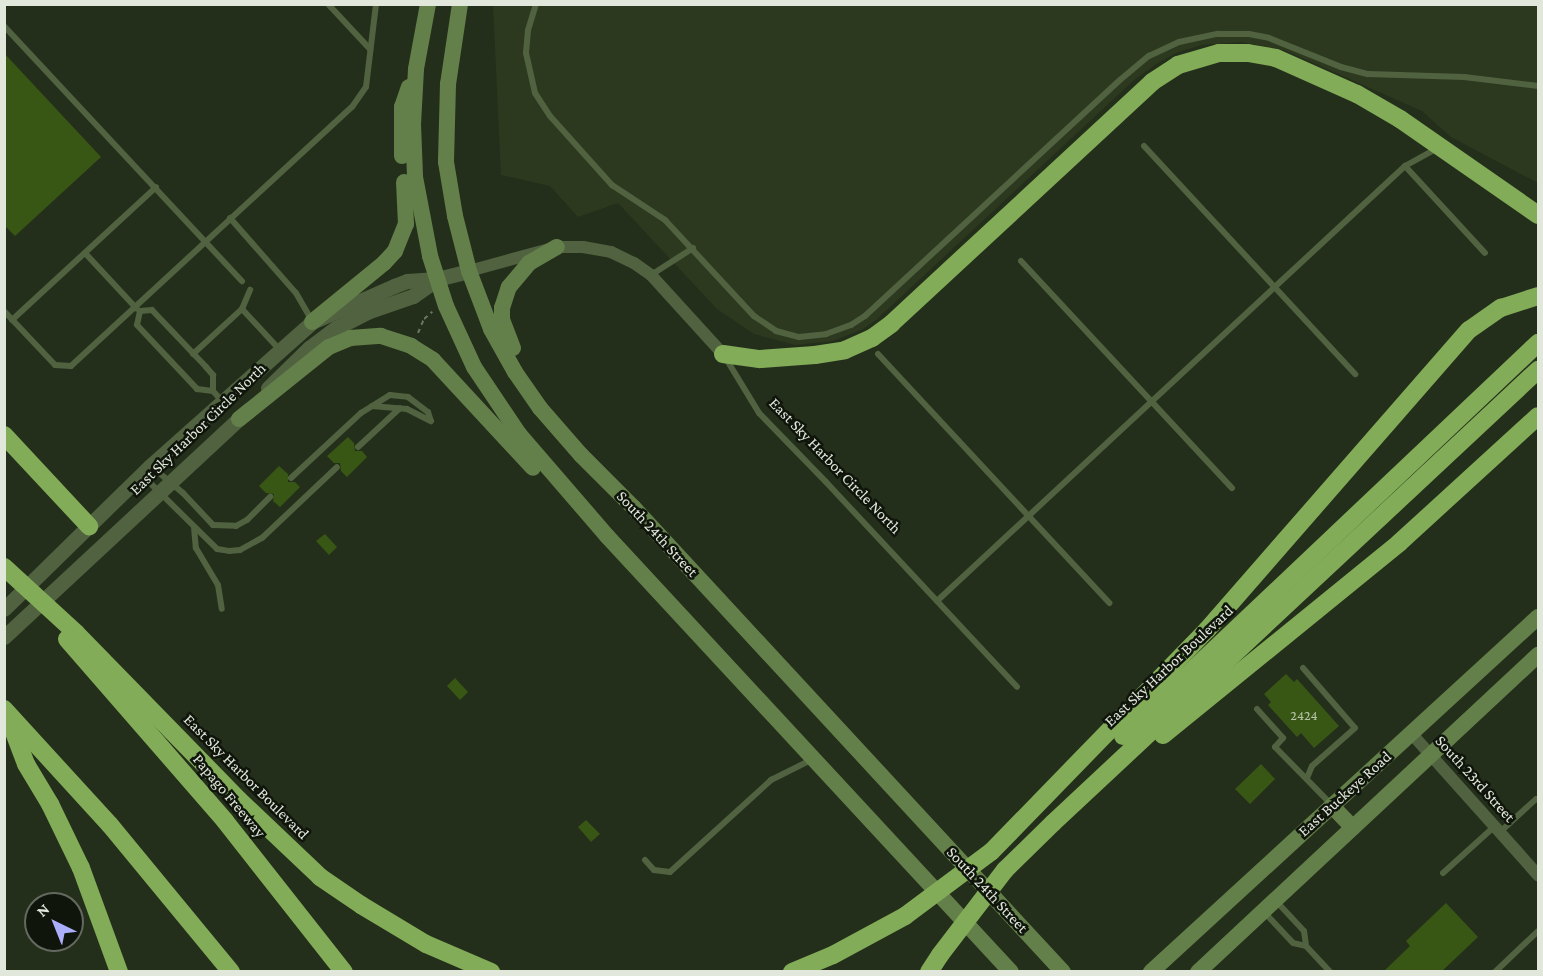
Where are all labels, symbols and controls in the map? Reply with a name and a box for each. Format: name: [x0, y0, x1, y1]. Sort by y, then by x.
street label: East Sky Harbor Circle North: [126, 359, 270, 499]
street label: East Sky Harbor Circle North: [765, 394, 905, 538]
street label: South 24th Street: [612, 487, 702, 581]
street label: East Sky Harbor Boulevard: [1101, 601, 1237, 731]
house number: 2424: [1290, 707, 1318, 723]
street label: East Sky Harbor Boulevard: [179, 710, 313, 844]
street label: South 23rd Street: [1431, 732, 1519, 826]
street label: East Buckeye Road: [1294, 747, 1396, 841]
street label: Papago Freeway: [189, 750, 269, 842]
street label: South 24th Street: [942, 843, 1032, 937]
north arrow: [24, 892, 84, 952]
text: N: [33, 900, 53, 920]

